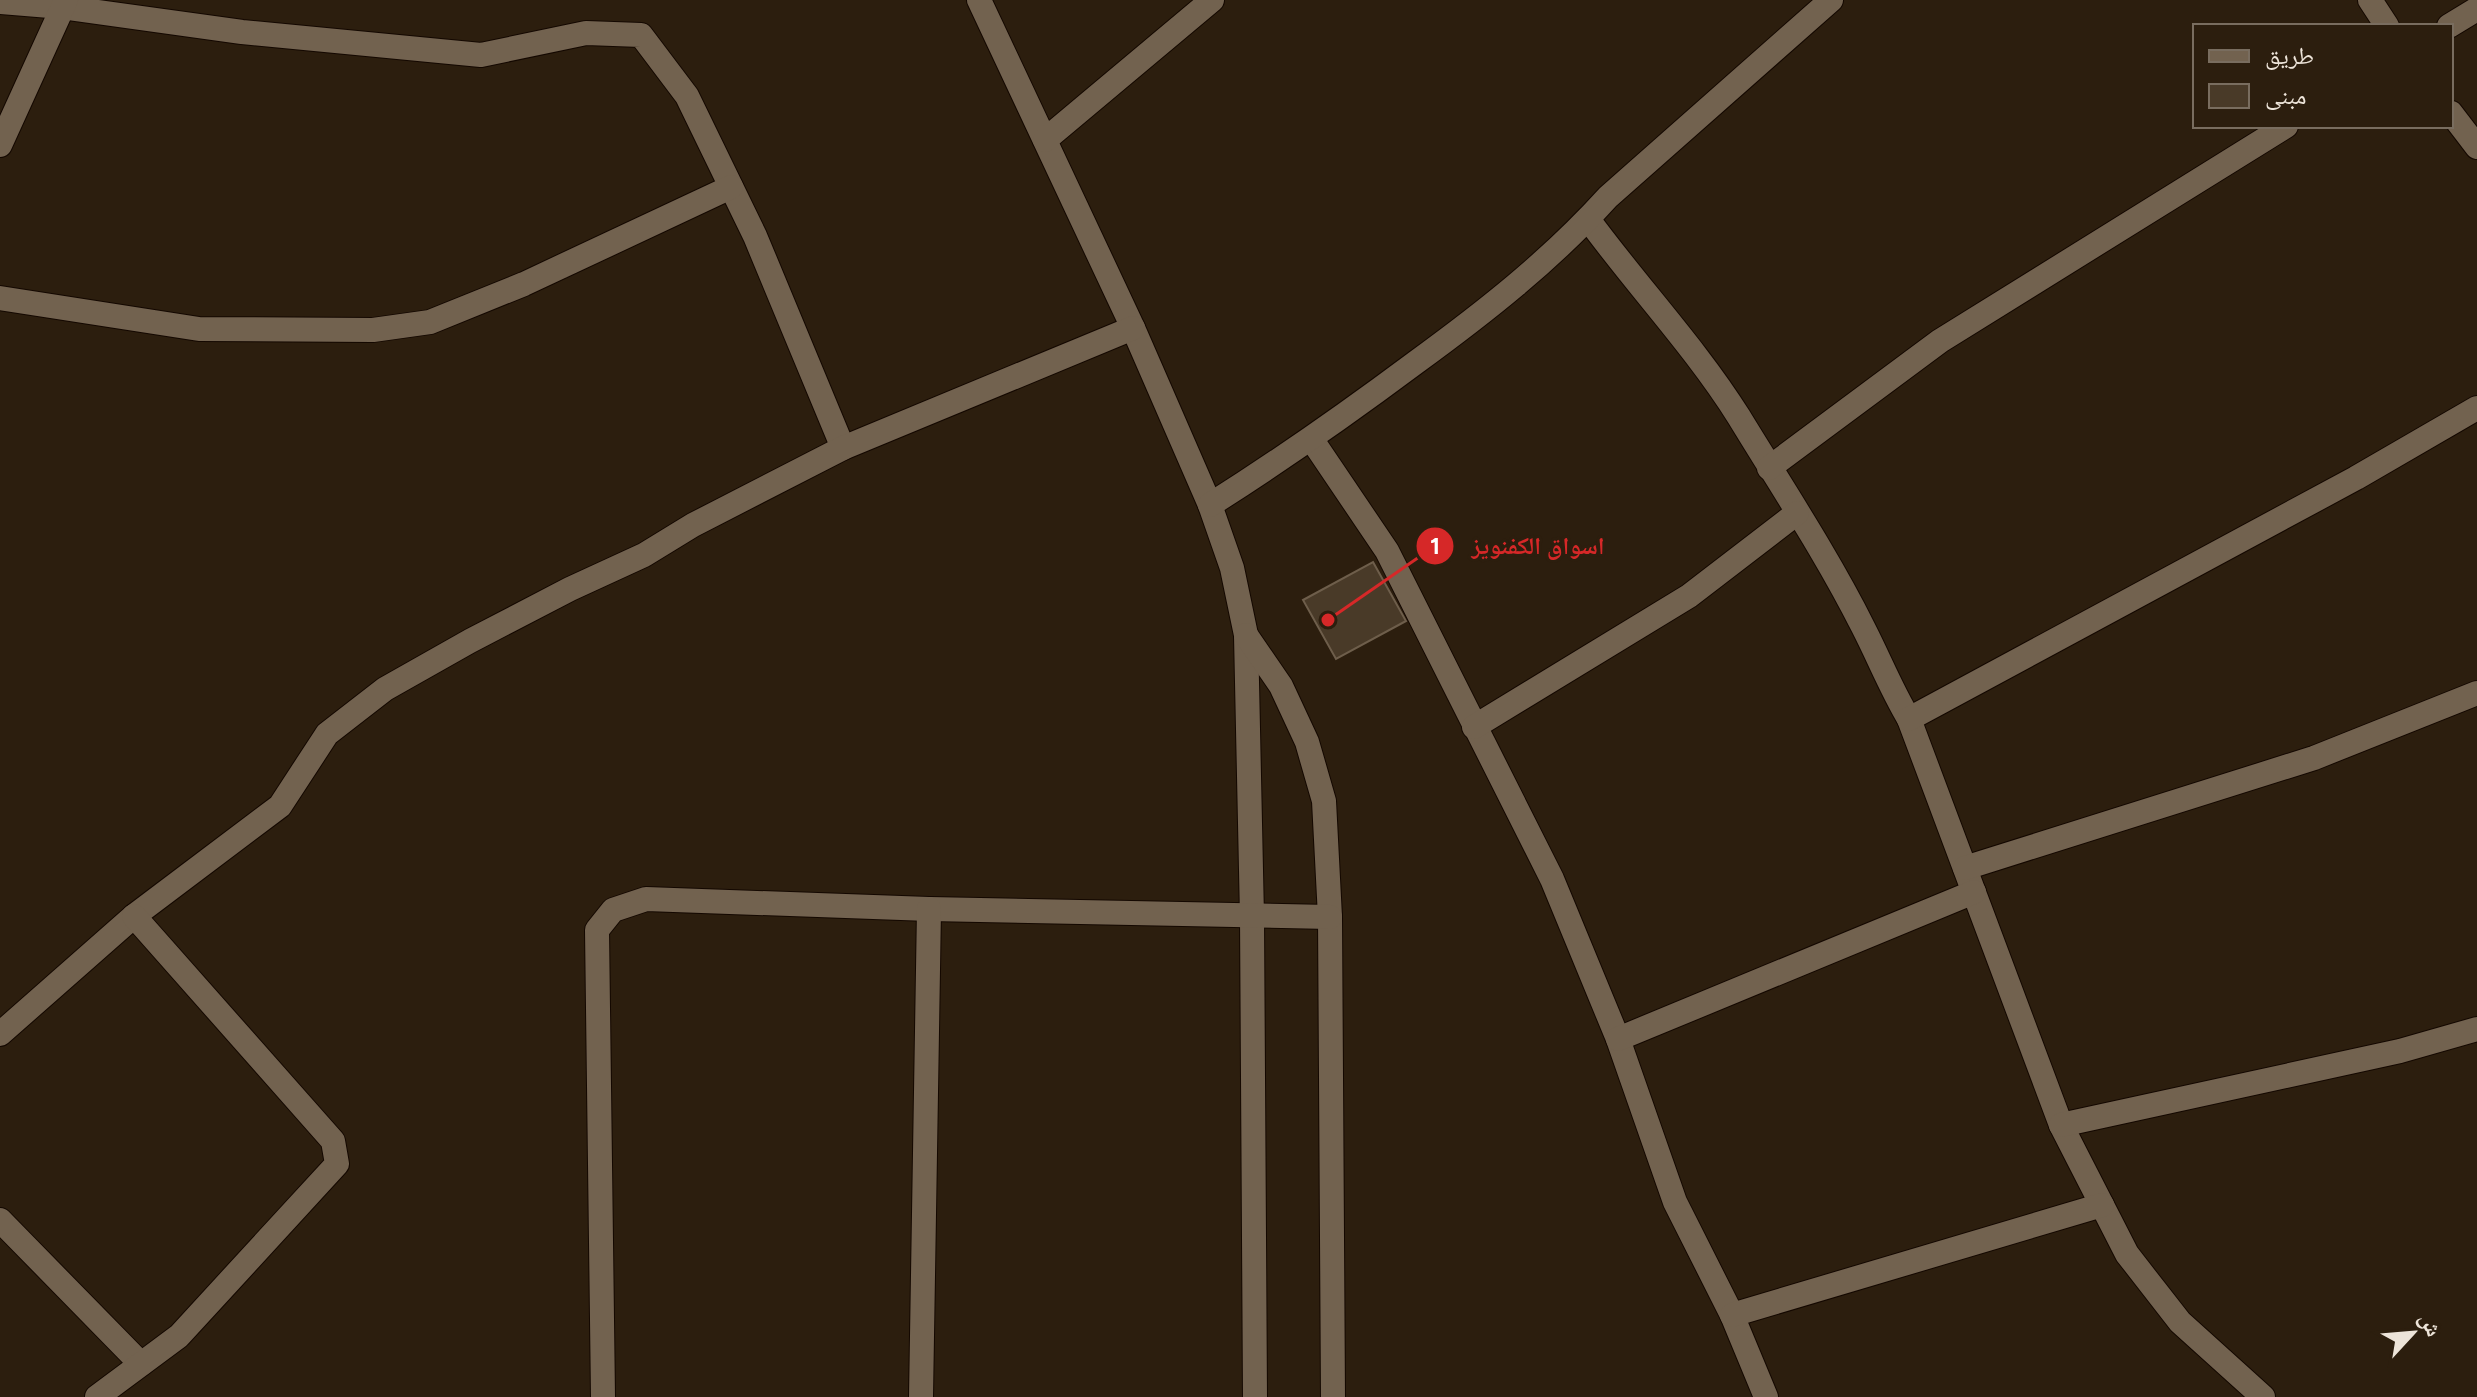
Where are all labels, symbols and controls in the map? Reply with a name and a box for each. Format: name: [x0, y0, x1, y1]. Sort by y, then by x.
legend: [2193, 24, 2453, 128]
text: طريق: [2265, 41, 2314, 70]
text: مبنى: [2265, 81, 2306, 110]
callout: اسواق الكفنويز: [1415, 522, 1620, 570]
text: 1: [1430, 531, 1440, 560]
text: اسواق الكفنويز: [1470, 531, 1605, 560]
north arrow: [2373, 1293, 2453, 1373]
text: ش: [2413, 1308, 2448, 1341]

